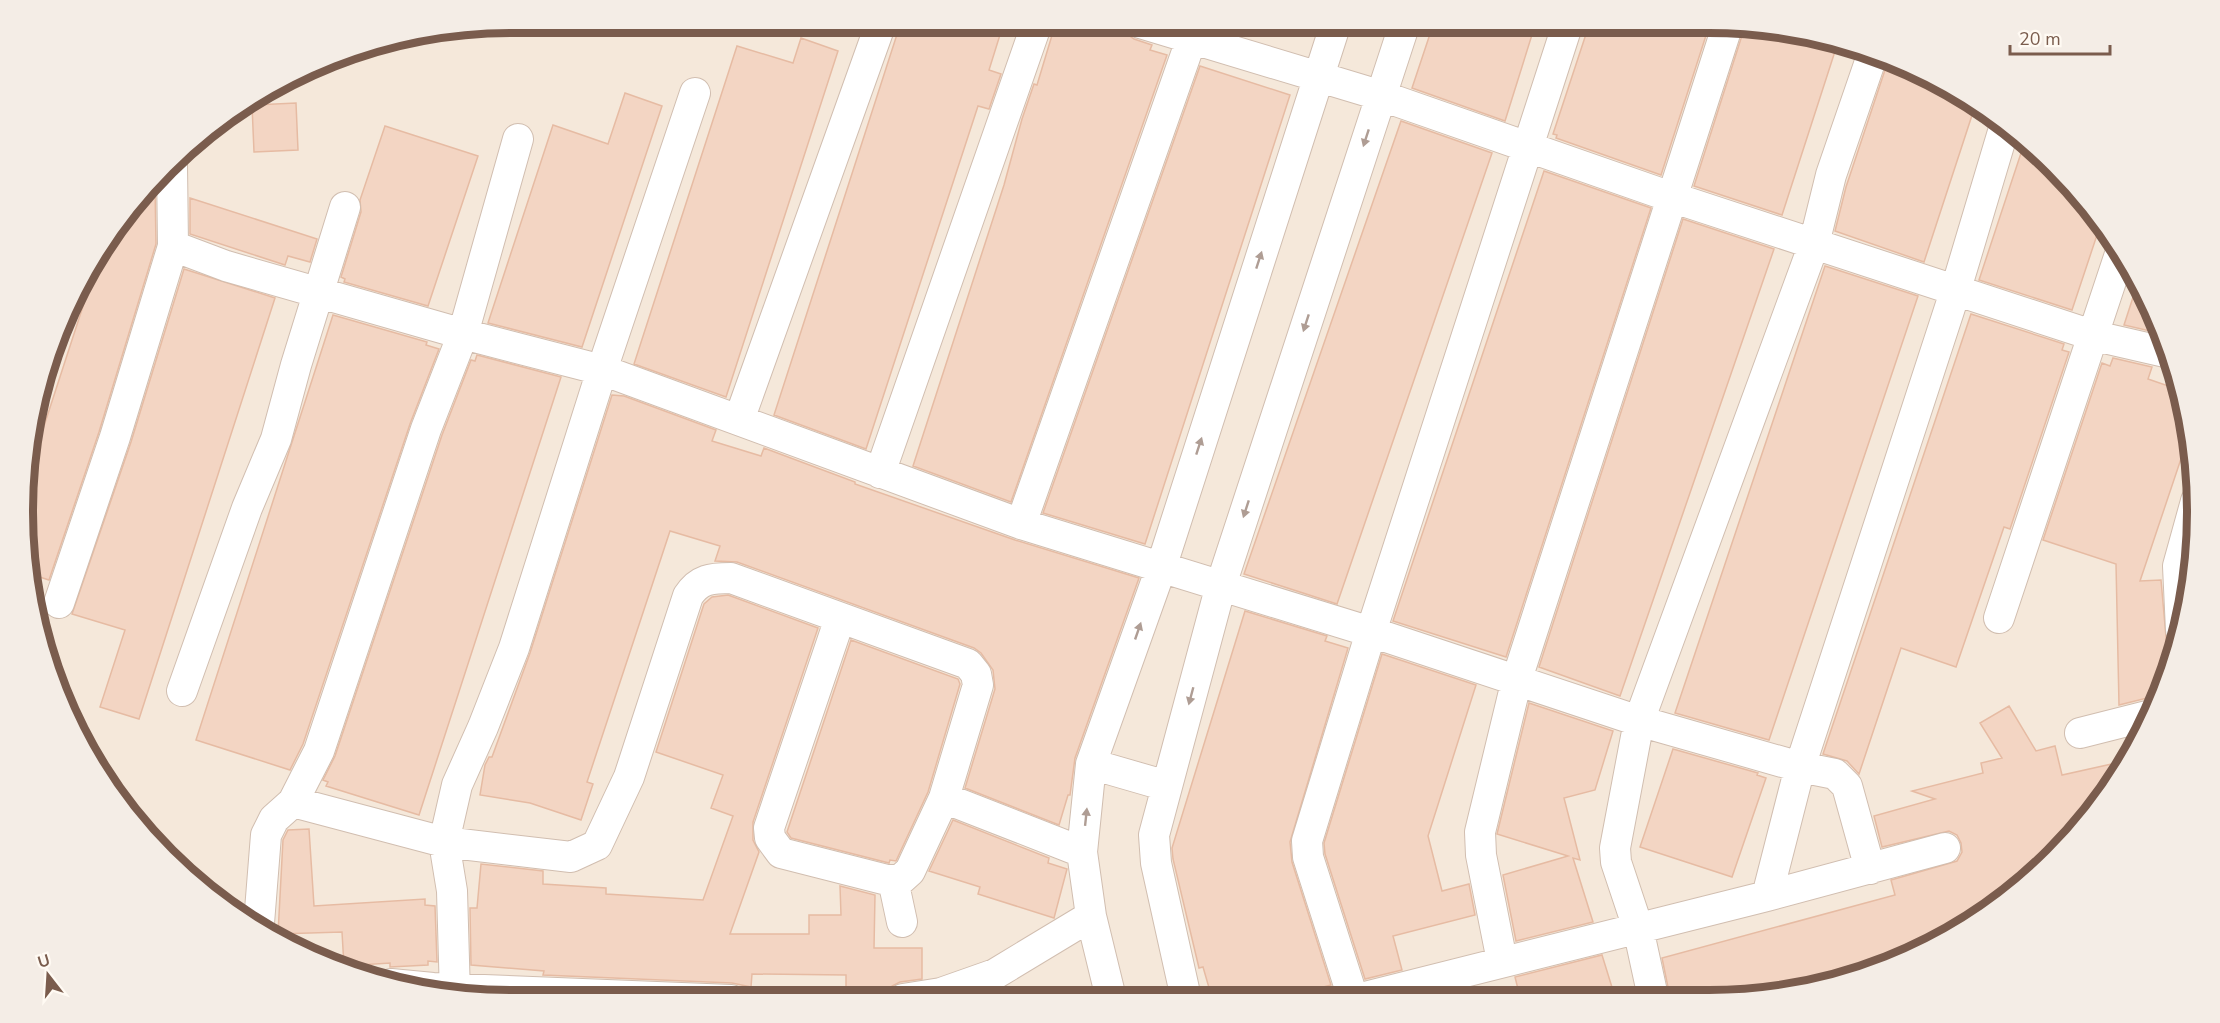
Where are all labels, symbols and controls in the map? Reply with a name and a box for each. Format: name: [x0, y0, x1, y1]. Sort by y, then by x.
scale bar: [2010, 18, 2110, 56]
text: 20 m: [2019, 27, 2061, 51]
one-way arrow: [1360, 129, 1370, 147]
one-way arrow: [1255, 251, 1264, 269]
one-way arrow: [1300, 314, 1310, 332]
one-way arrow: [1195, 437, 1205, 455]
one-way arrow: [1241, 500, 1250, 518]
one-way arrow: [1134, 622, 1144, 640]
one-way arrow: [1186, 687, 1196, 705]
one-way arrow: [1081, 808, 1090, 827]
north arrow: [18, 945, 78, 1005]
text: U: [35, 949, 53, 974]

